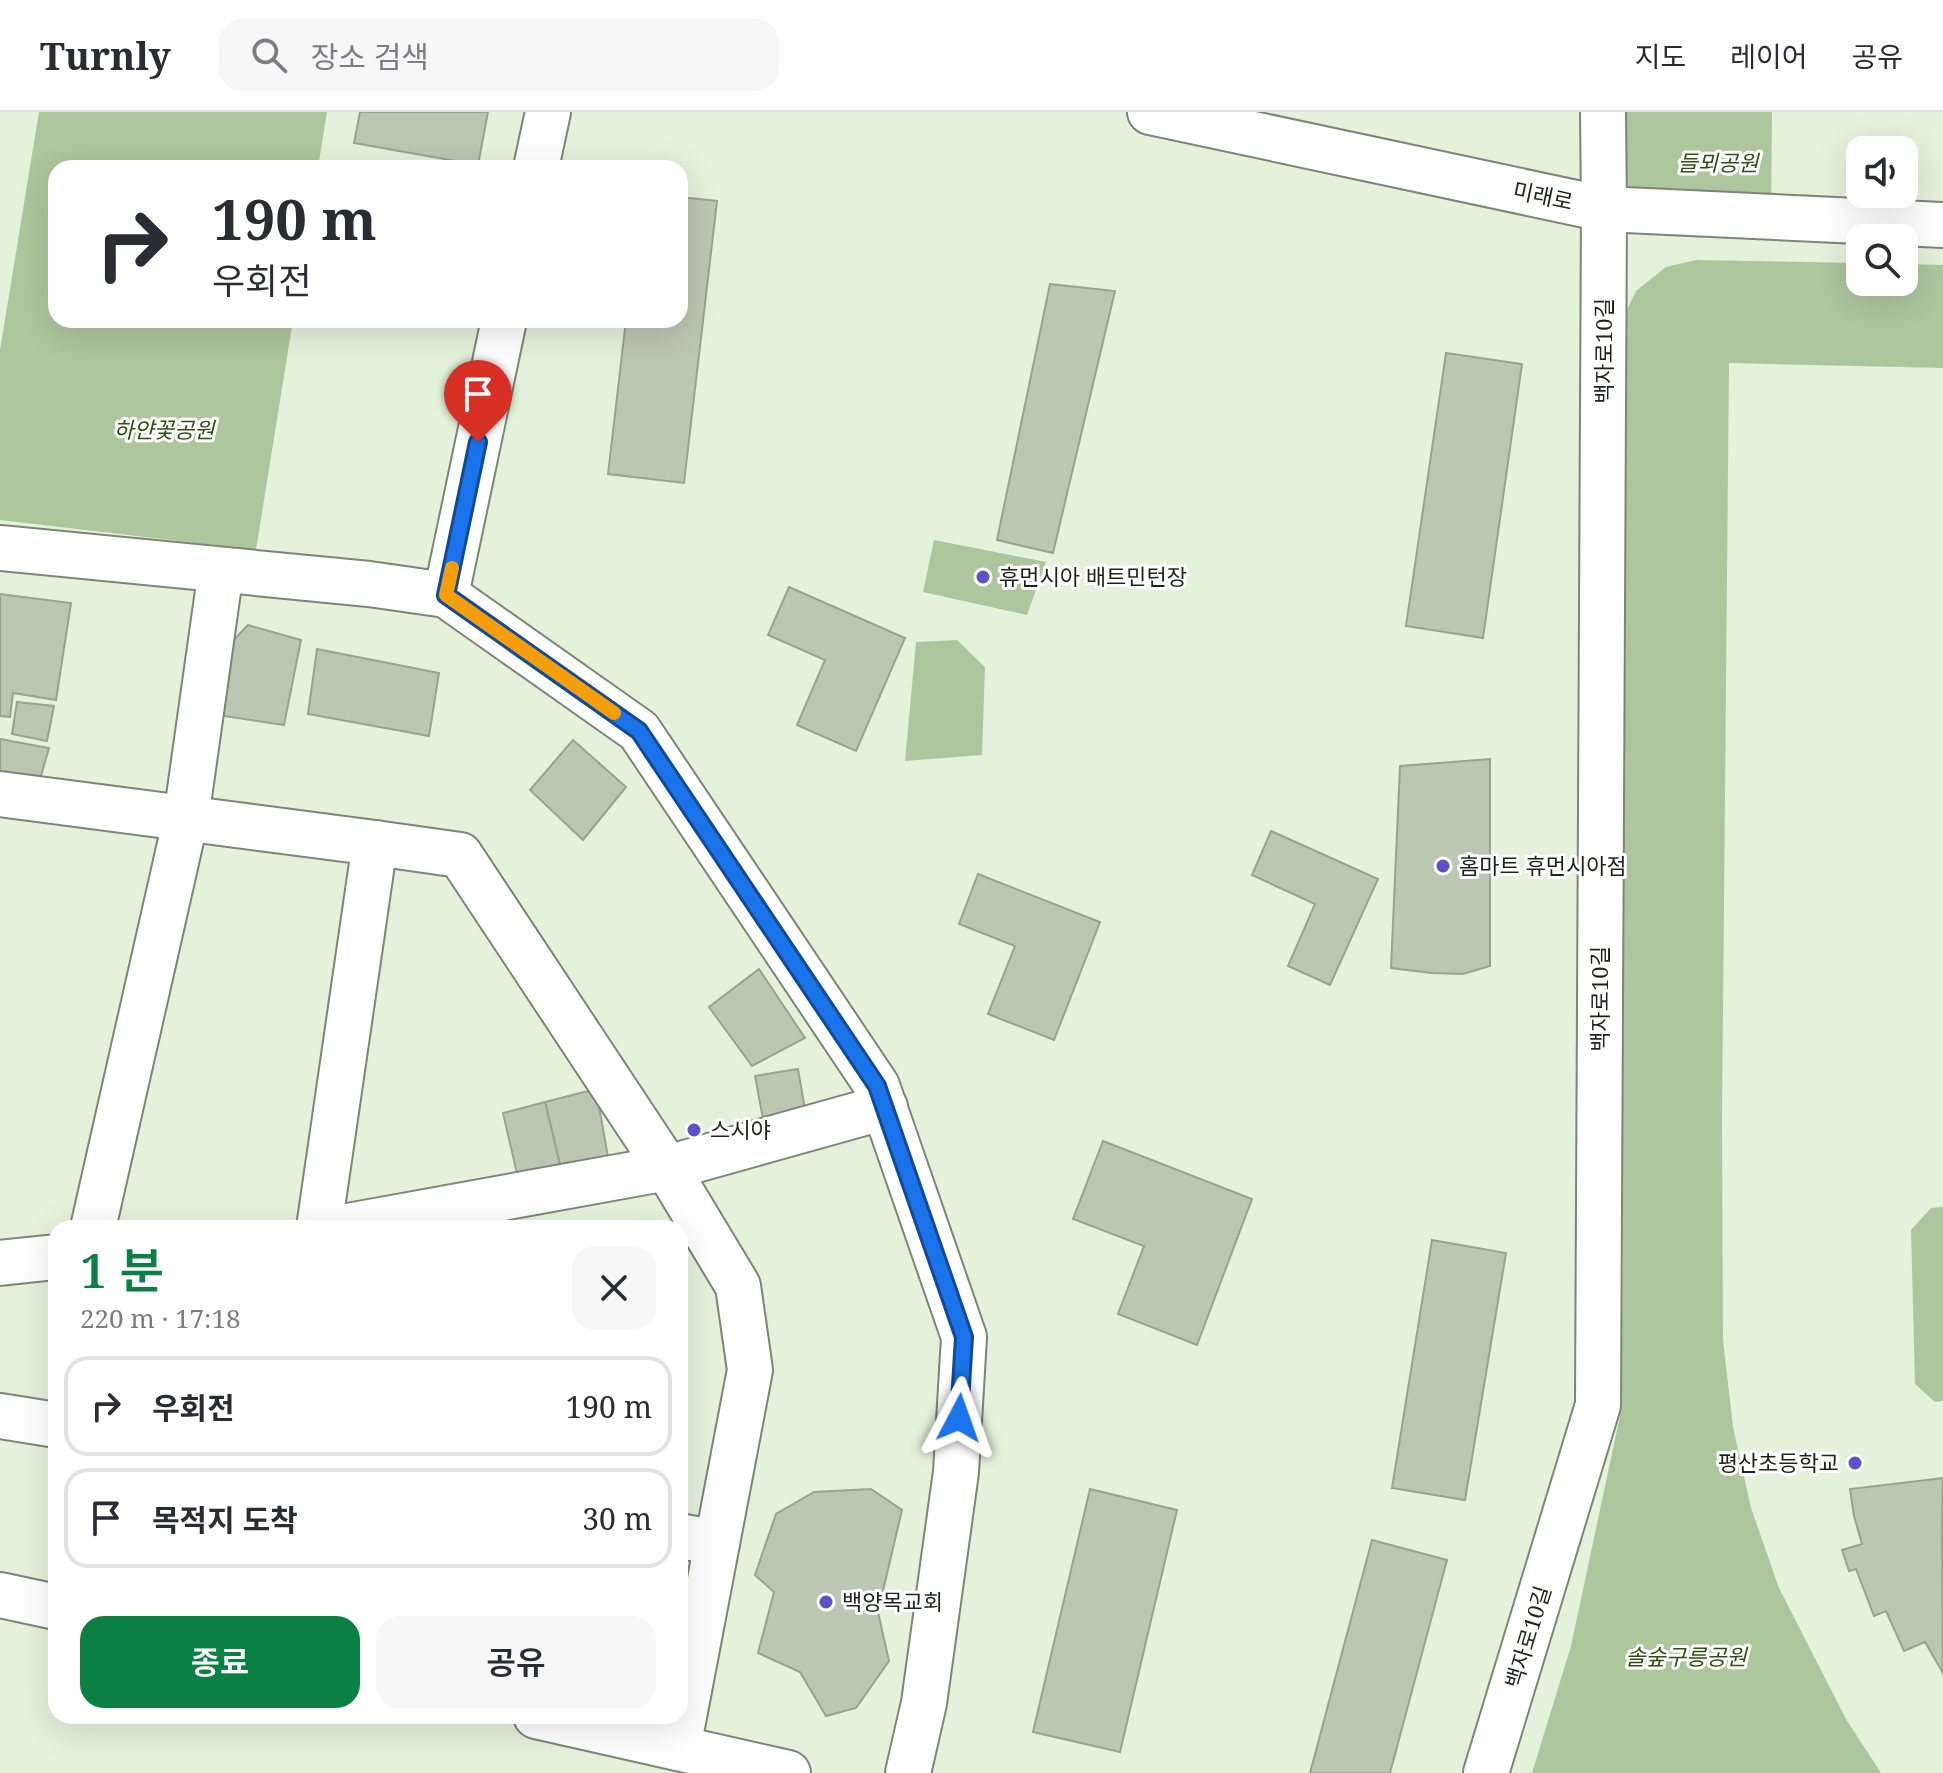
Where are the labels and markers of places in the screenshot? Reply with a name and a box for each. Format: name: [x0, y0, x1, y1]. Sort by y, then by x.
pin: [444, 360, 512, 442]
place label: 휴먼시아 배트민턴장: [999, 561, 1187, 591]
marker: 휴먼시아 배트민턴장: [974, 568, 992, 586]
place label: 홈마트 휴먼시아점: [1459, 850, 1627, 880]
marker: 홈마트 휴먼시아점: [1434, 857, 1452, 875]
place label: 스시야: [710, 1114, 771, 1144]
marker: 스시야: [685, 1121, 703, 1139]
place label: 평산초등학교: [1718, 1447, 1839, 1477]
marker: 평산초등학교: [1846, 1454, 1864, 1472]
place label: 백양목교회: [842, 1586, 943, 1616]
marker: 백양목교회: [817, 1593, 835, 1611]

